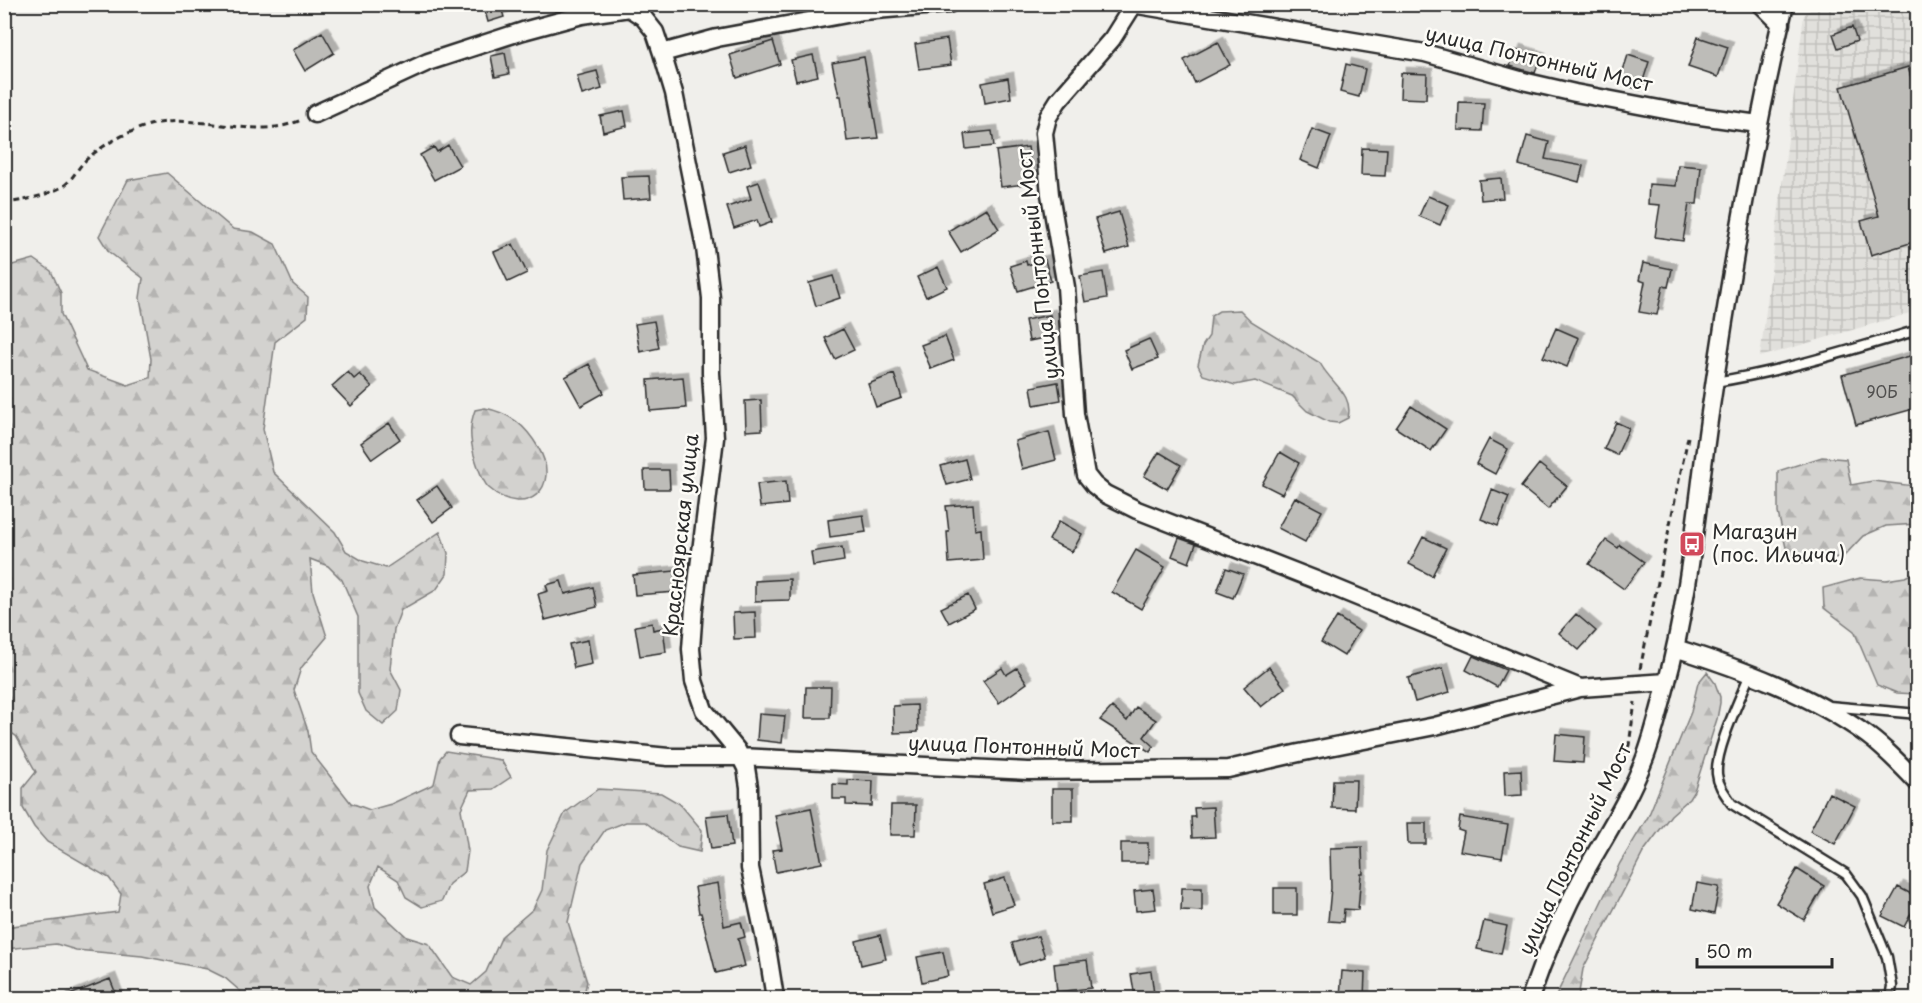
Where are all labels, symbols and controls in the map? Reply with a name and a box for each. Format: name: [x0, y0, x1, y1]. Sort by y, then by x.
street label: улица Понтонный Мост: [1423, 17, 1656, 99]
street label: улица Понтонный Мост: [1008, 147, 1066, 381]
house number: 90Б: [1866, 379, 1898, 403]
street label: Красноярская улица: [654, 432, 706, 638]
place label: Магазин (пос. Ильича): [1712, 516, 1845, 569]
bus stop icon: Магазин (пос. Ильича): [1677, 529, 1707, 559]
street label: улица Понтонный Мост: [907, 727, 1141, 765]
street label: улица Понтонный Мост: [1510, 737, 1639, 960]
scale bar: [1697, 931, 1832, 969]
text: 50 m: [1706, 937, 1753, 964]

